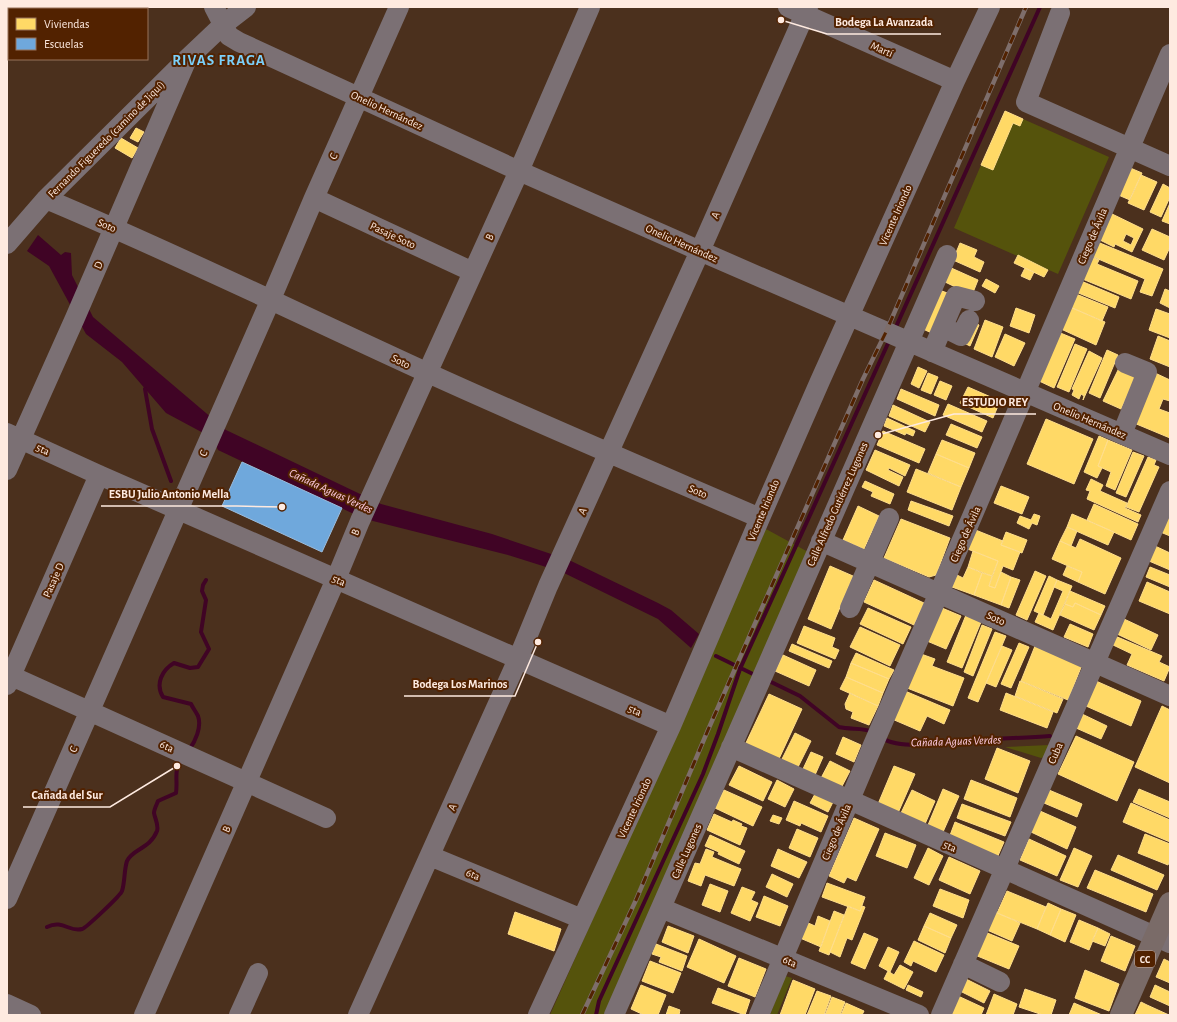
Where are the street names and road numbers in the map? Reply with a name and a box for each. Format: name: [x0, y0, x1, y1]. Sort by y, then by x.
street label: Martí: [869, 40, 895, 59]
street label: Fernando Figueredo (camino de Jiquí): [46, 79, 167, 200]
street label: Onelio Hernández: [349, 89, 425, 132]
street label: C: [327, 151, 340, 161]
street label: Vicente Iriondo: [877, 183, 914, 247]
street label: Ciego de Ávila: [1075, 206, 1109, 266]
street label: A: [709, 209, 722, 220]
street label: Soto: [96, 217, 118, 234]
street label: Pasaje Soto: [368, 220, 417, 251]
street label: Onelio Hernández: [644, 223, 720, 265]
street label: B: [483, 232, 496, 242]
street label: D: [92, 260, 105, 271]
street label: Soto: [390, 352, 412, 370]
street label: Onelio Hernández: [1052, 400, 1128, 441]
street label: Calle Alfredo Gutiérrez Lugones: [805, 441, 870, 568]
street label: 5ta: [34, 442, 51, 457]
street label: C: [197, 448, 210, 458]
street label: Vicente Iriondo: [746, 478, 781, 542]
street label: Soto: [687, 483, 709, 500]
street label: Ciego de Ávila: [947, 504, 983, 564]
street label: A: [576, 505, 589, 516]
street label: B: [349, 527, 362, 537]
street label: Pasaje D: [41, 561, 66, 599]
street label: 5ta: [331, 573, 347, 588]
street label: Soto: [985, 610, 1007, 627]
street label: 5ta: [627, 703, 643, 718]
street label: 6ta: [158, 739, 175, 754]
street label: Cuba: [1046, 741, 1065, 765]
street label: C: [67, 744, 80, 754]
street label: Vicente Iriondo: [616, 776, 653, 840]
street label: A: [446, 801, 459, 812]
street label: Ciego de Ávila: [819, 802, 853, 862]
street label: Calle Lugones: [669, 822, 703, 880]
street label: B: [220, 824, 233, 834]
street label: 5ta: [942, 839, 958, 854]
street label: 6ta: [464, 867, 481, 882]
road number: CC: [1135, 951, 1155, 967]
street label: 6ta: [781, 954, 798, 969]

